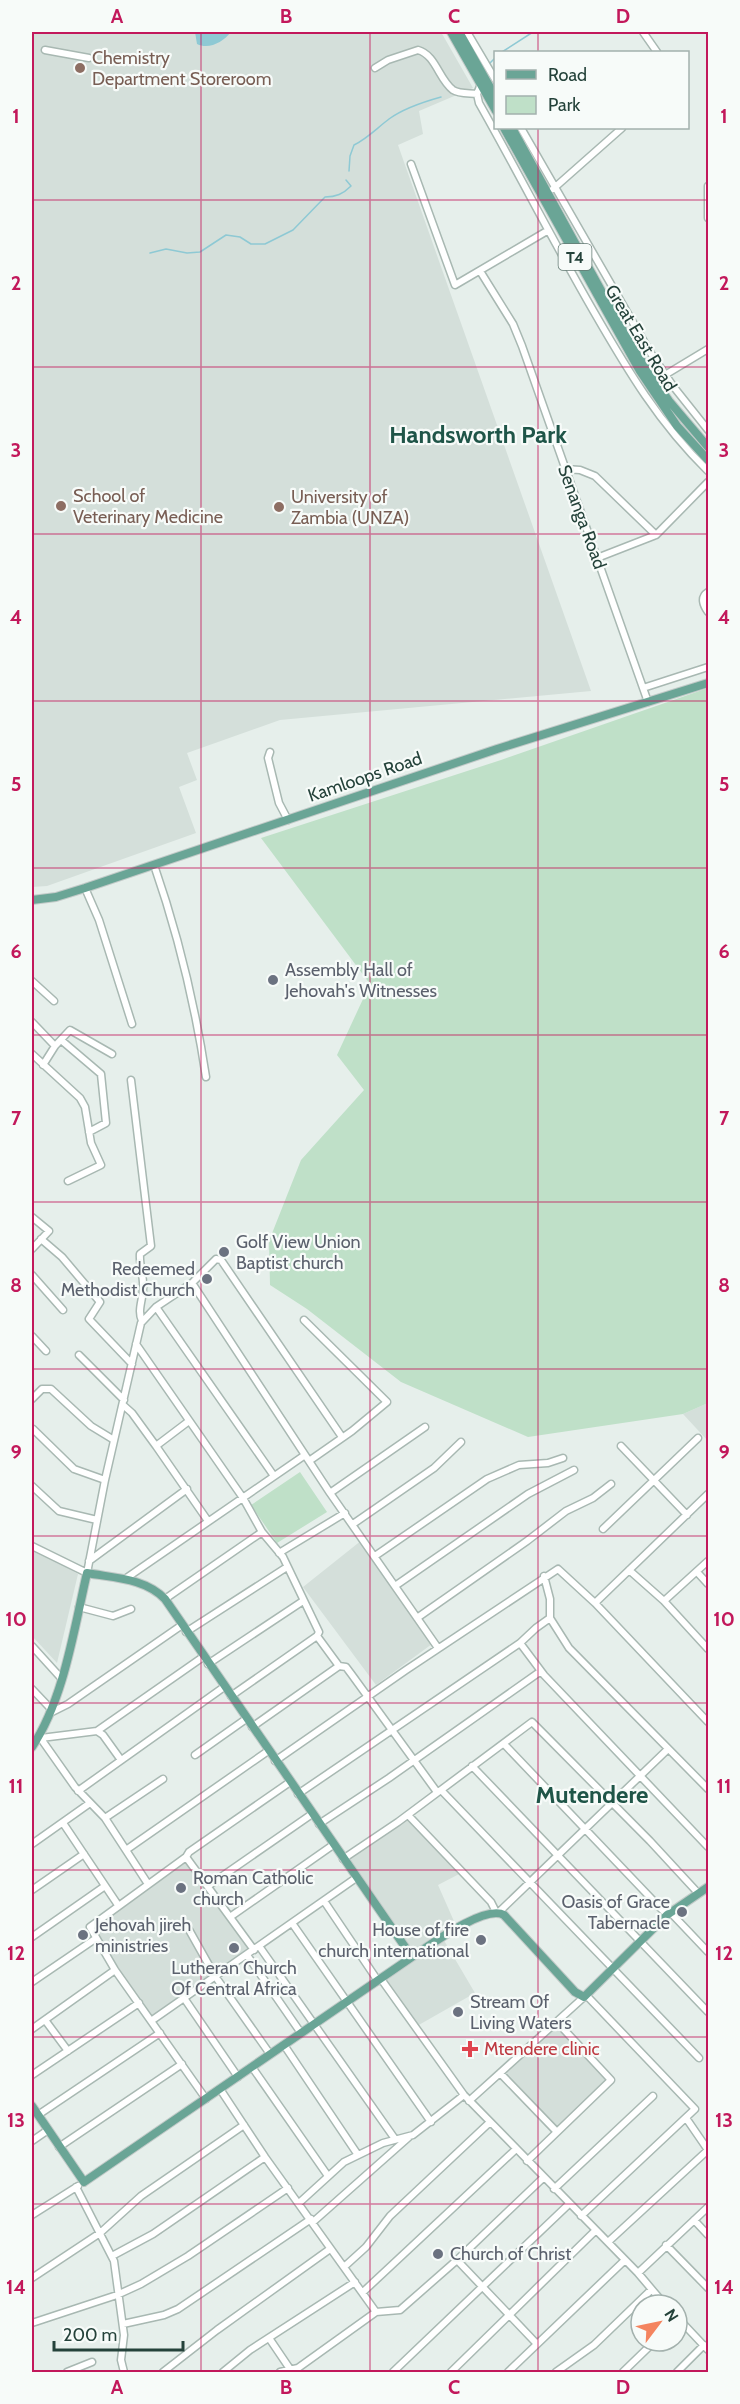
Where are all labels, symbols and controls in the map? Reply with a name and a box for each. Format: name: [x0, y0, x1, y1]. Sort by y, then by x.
text: A: [111, 4, 124, 28]
text: B: [280, 4, 292, 28]
text: C: [448, 4, 460, 28]
text: D: [616, 4, 630, 28]
place label: Chemistry Department Storeroom: [92, 47, 272, 90]
legend: [494, 51, 689, 129]
marker: Chemistry Department Storeroom: [73, 61, 87, 75]
text: Road: [548, 64, 587, 86]
text: Park: [548, 94, 581, 116]
text: 1: [12, 104, 20, 128]
text: 1: [720, 104, 728, 128]
road number: T4: [558, 244, 592, 270]
text: 2: [11, 271, 21, 295]
text: 2: [719, 271, 729, 295]
street label: Great East Road: [601, 281, 681, 395]
district label: Handsworth Park: [389, 420, 567, 449]
text: 3: [11, 438, 21, 462]
text: 3: [719, 438, 729, 462]
street label: Senanga Road: [553, 462, 611, 572]
place label: School of Veterinary Medicine: [73, 485, 223, 528]
place label: University of Zambia (UNZA): [291, 486, 409, 529]
marker: School of Veterinary Medicine: [54, 499, 68, 513]
marker: University of Zambia (UNZA): [272, 500, 286, 514]
text: 4: [10, 605, 22, 629]
text: 4: [718, 605, 730, 629]
street label: Kamloops Road: [305, 747, 425, 807]
text: 5: [11, 772, 21, 796]
text: 5: [719, 772, 729, 796]
text: 6: [10, 939, 22, 963]
text: 6: [718, 939, 730, 963]
place label: Assembly Hall of Jehovah's Witnesses: [284, 959, 437, 1002]
marker: Assembly Hall of Jehovah's Witnesses: [266, 973, 280, 987]
text: 7: [11, 1106, 22, 1130]
text: 7: [719, 1106, 730, 1130]
place label: Golf View Union Baptist church: [236, 1231, 361, 1274]
marker: Golf View Union Baptist church: [217, 1245, 231, 1259]
place label: Redeemed Methodist Church: [61, 1258, 195, 1301]
marker: Redeemed Methodist Church: [200, 1272, 214, 1286]
text: 8: [10, 1273, 22, 1297]
text: 8: [718, 1273, 730, 1297]
text: 9: [10, 1440, 22, 1464]
text: 9: [718, 1440, 730, 1464]
text: 10: [5, 1607, 27, 1631]
text: 10: [713, 1607, 735, 1631]
text: 11: [9, 1774, 23, 1798]
text: 11: [717, 1774, 731, 1798]
district label: Mutendere: [536, 1780, 648, 1809]
place label: Roman Catholic church: [193, 1867, 313, 1910]
marker: Roman Catholic church: [174, 1881, 188, 1895]
place label: Oasis of Grace Tabernacle: [562, 1891, 670, 1934]
marker: Oasis of Grace Tabernacle: [675, 1905, 689, 1919]
place label: Jehovah jireh ministries: [94, 1914, 191, 1957]
place label: House of fire church international: [318, 1919, 470, 1962]
marker: Jehovah jireh ministries: [76, 1928, 90, 1942]
marker: House of fire church international: [474, 1933, 488, 1947]
text: 12: [7, 1941, 25, 1965]
marker: Lutheran Church Of Central Africa: [227, 1941, 241, 1955]
text: 12: [715, 1941, 733, 1965]
place label: Lutheran Church Of Central Africa: [171, 1957, 297, 2000]
place label: Stream Of Living Waters: [470, 1991, 572, 2034]
marker: Stream Of Living Waters: [451, 2005, 465, 2019]
place label: Mtendere clinic: [484, 2038, 600, 2060]
marker: Mtendere clinic: [461, 2040, 479, 2058]
text: 13: [7, 2108, 25, 2132]
text: 13: [715, 2108, 733, 2132]
place label: Church of Christ: [450, 2243, 571, 2265]
marker: Church of Christ: [431, 2247, 445, 2261]
text: 14: [6, 2275, 26, 2299]
text: 14: [714, 2275, 734, 2299]
north arrow: [629, 2293, 689, 2353]
text: N: [660, 2305, 682, 2325]
scale bar: [54, 2314, 183, 2352]
text: 200 m: [63, 2324, 117, 2346]
text: A: [111, 2375, 124, 2399]
text: B: [280, 2375, 292, 2399]
text: C: [448, 2375, 460, 2399]
text: D: [616, 2375, 630, 2399]

